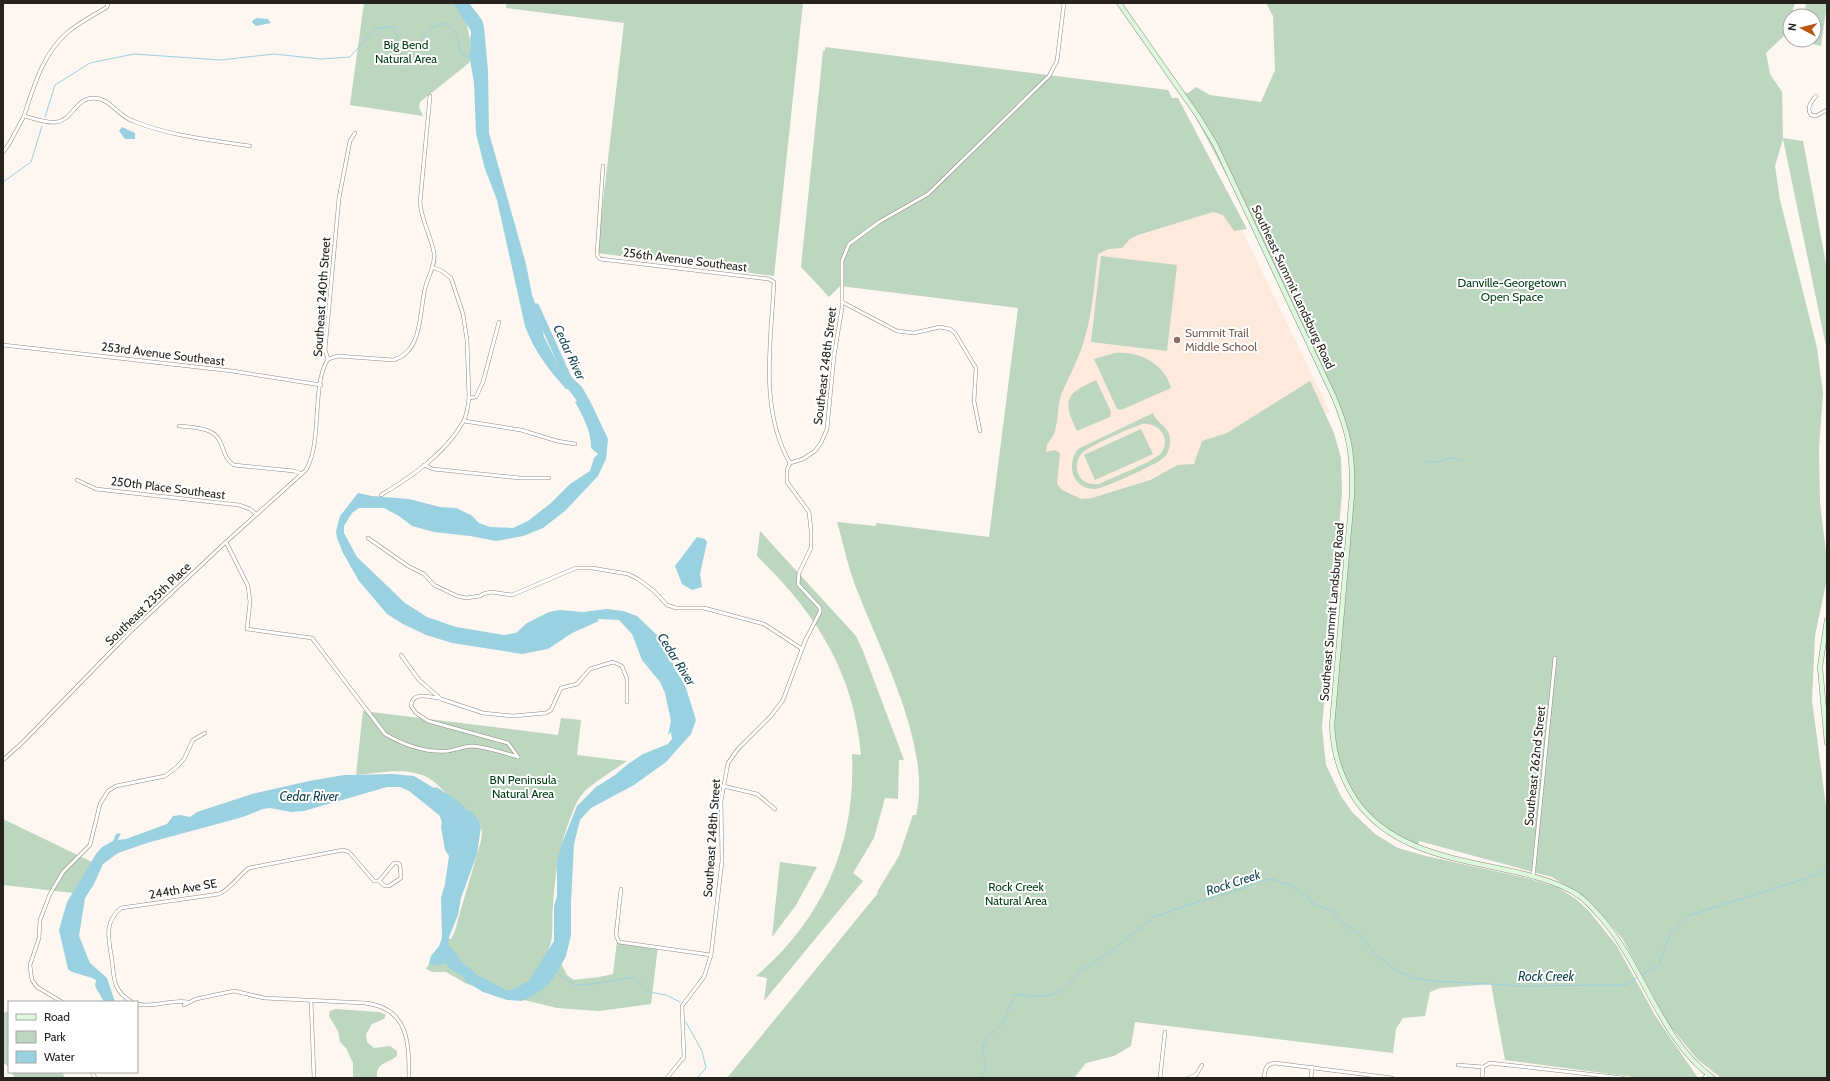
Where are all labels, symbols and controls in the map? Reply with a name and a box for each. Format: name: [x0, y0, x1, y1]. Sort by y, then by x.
north arrow: [1782, 8, 1822, 48]
text: N: [1785, 22, 1799, 31]
park label: Big Bend Natural Area: [375, 37, 437, 66]
street label: Southeast Summit Landsburg Road: [1249, 202, 1338, 371]
street label: Southeast 240th Street: [310, 237, 333, 357]
street label: 256th Avenue Southeast: [622, 244, 748, 275]
park label: Danville-Georgetown Open Space: [1458, 275, 1567, 304]
street label: Southeast 248th Street: [810, 306, 839, 426]
water label: Cedar River: [550, 322, 590, 383]
place label: Summit Trail Middle School: [1185, 325, 1257, 354]
marker: Summit Trail Middle School: [1172, 335, 1182, 345]
street label: 253rd Avenue Southeast: [100, 338, 226, 369]
street label: 250th Place Southeast: [110, 473, 226, 502]
street label: Southeast Summit Landsburg Road: [1316, 522, 1347, 702]
street label: Southeast 235th Place: [102, 559, 194, 648]
water label: Cedar River: [655, 630, 700, 689]
street label: Southeast 262nd Street: [1521, 705, 1548, 827]
park label: BN Peninsula Natural Area: [490, 772, 557, 801]
street label: Southeast 248th Street: [700, 778, 723, 898]
water label: Cedar River: [279, 788, 340, 804]
water label: Rock Creek: [1204, 866, 1263, 898]
street label: 244th Ave SE: [148, 875, 218, 902]
park label: Rock Creek Natural Area: [985, 879, 1047, 908]
water label: Rock Creek: [1518, 968, 1575, 984]
legend: [8, 1001, 138, 1073]
text: Road: [44, 1009, 70, 1024]
text: Park: [44, 1029, 66, 1044]
text: Water: [44, 1049, 75, 1064]

